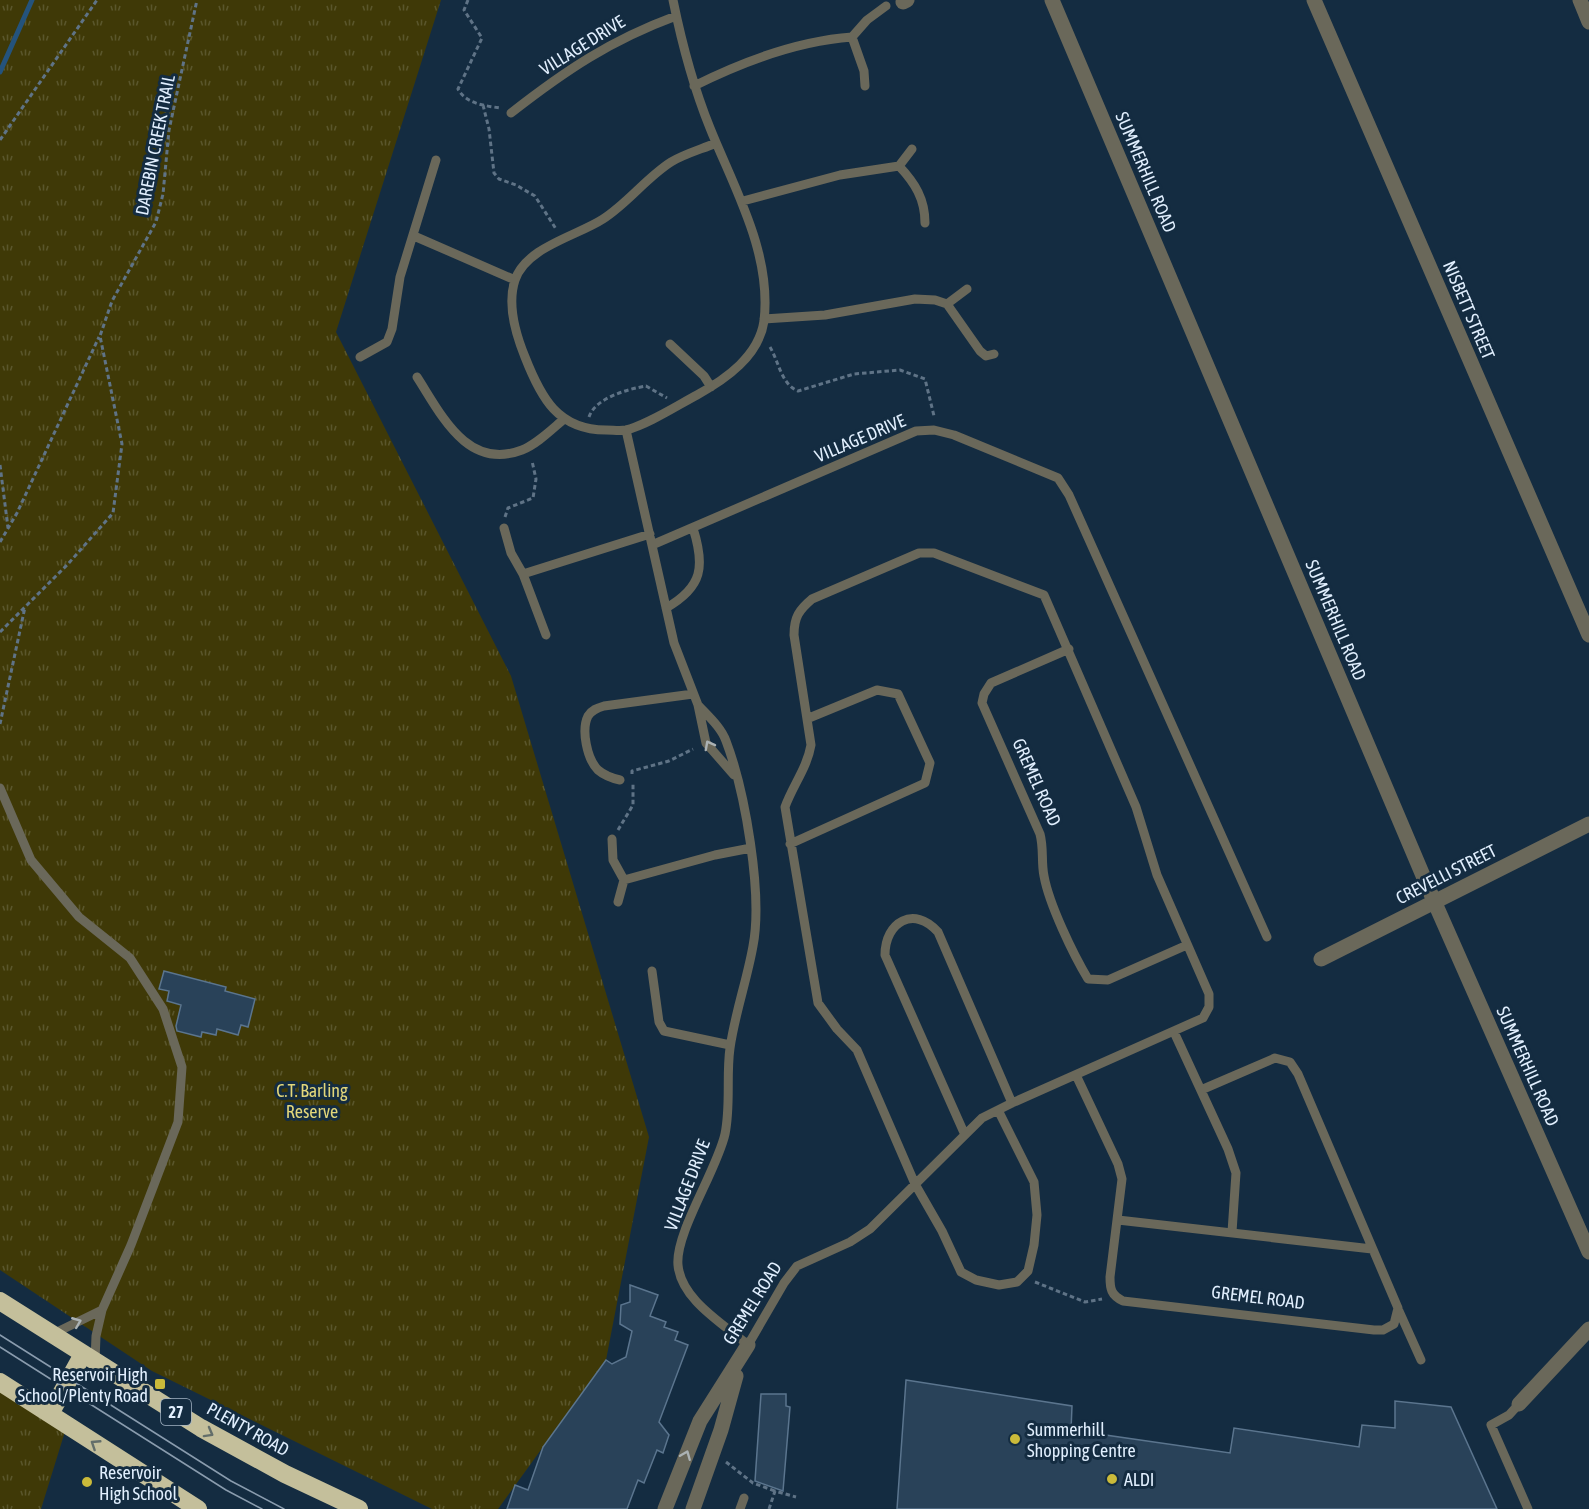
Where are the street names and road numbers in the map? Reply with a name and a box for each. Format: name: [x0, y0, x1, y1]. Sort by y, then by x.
street label: VILLAGE DRIVE: [536, 10, 629, 79]
street label: DAREBIN CREEK TRAIL: [131, 73, 179, 217]
street label: SUMMERHILL ROAD: [1111, 109, 1181, 235]
street label: NISBETT STREET: [1439, 258, 1499, 362]
street label: VILLAGE DRIVE: [812, 409, 909, 466]
street label: SUMMERHILL ROAD: [1301, 557, 1371, 683]
street label: GREMEL ROAD: [1008, 735, 1066, 829]
street label: CREVELLI STREET: [1392, 840, 1500, 908]
street label: SUMMERHILL ROAD: [1492, 1003, 1564, 1129]
street label: VILLAGE DRIVE: [660, 1136, 714, 1234]
street label: GREMEL ROAD: [718, 1258, 786, 1348]
street label: GREMEL ROAD: [1210, 1281, 1306, 1313]
street label: PLENTY ROAD: [203, 1398, 293, 1460]
road number: 27: [161, 1399, 191, 1425]

